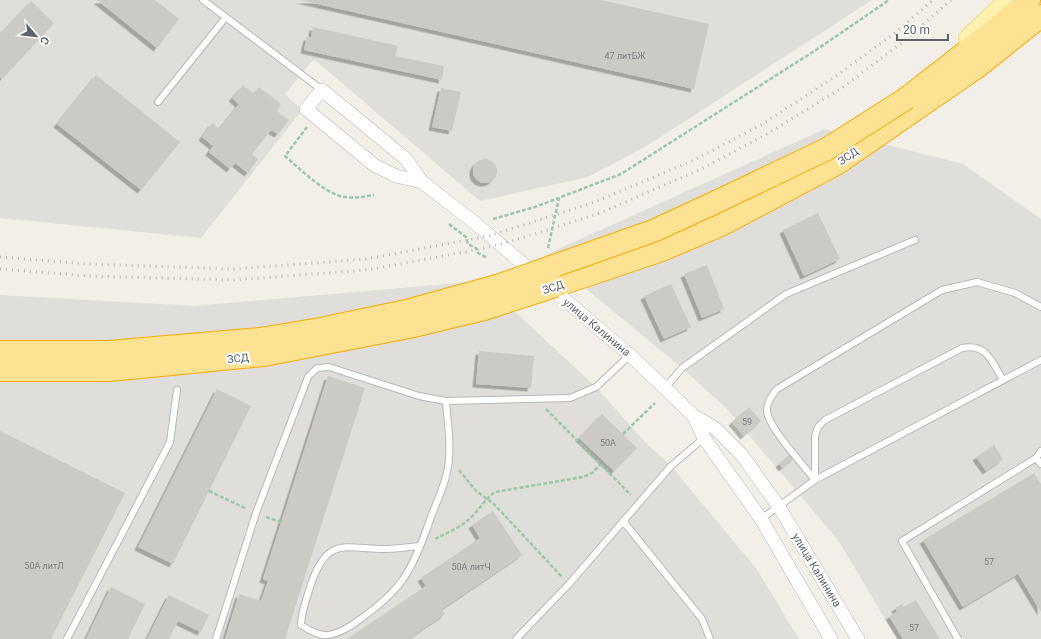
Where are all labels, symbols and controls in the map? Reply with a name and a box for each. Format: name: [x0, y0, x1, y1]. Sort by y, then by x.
north arrow: [16, 16, 56, 56]
scale bar: [897, 16, 948, 42]
text: 20 m: [903, 23, 930, 37]
text: С: [37, 34, 52, 47]
house number: 47 литБЖ: [605, 51, 646, 61]
street label: ЗСД: [836, 145, 861, 168]
street label: ЗСД: [541, 278, 566, 297]
street label: улица Калинина: [560, 296, 633, 359]
street label: ЗСД: [226, 351, 250, 366]
house number: 59: [742, 417, 752, 427]
house number: 50А: [600, 438, 616, 448]
street label: улица Калинина: [789, 531, 844, 609]
house number: 57: [984, 557, 994, 567]
house number: 50А литЛ: [24, 561, 64, 571]
house number: 50А литЧ: [451, 562, 491, 572]
house number: 57: [909, 623, 919, 633]

